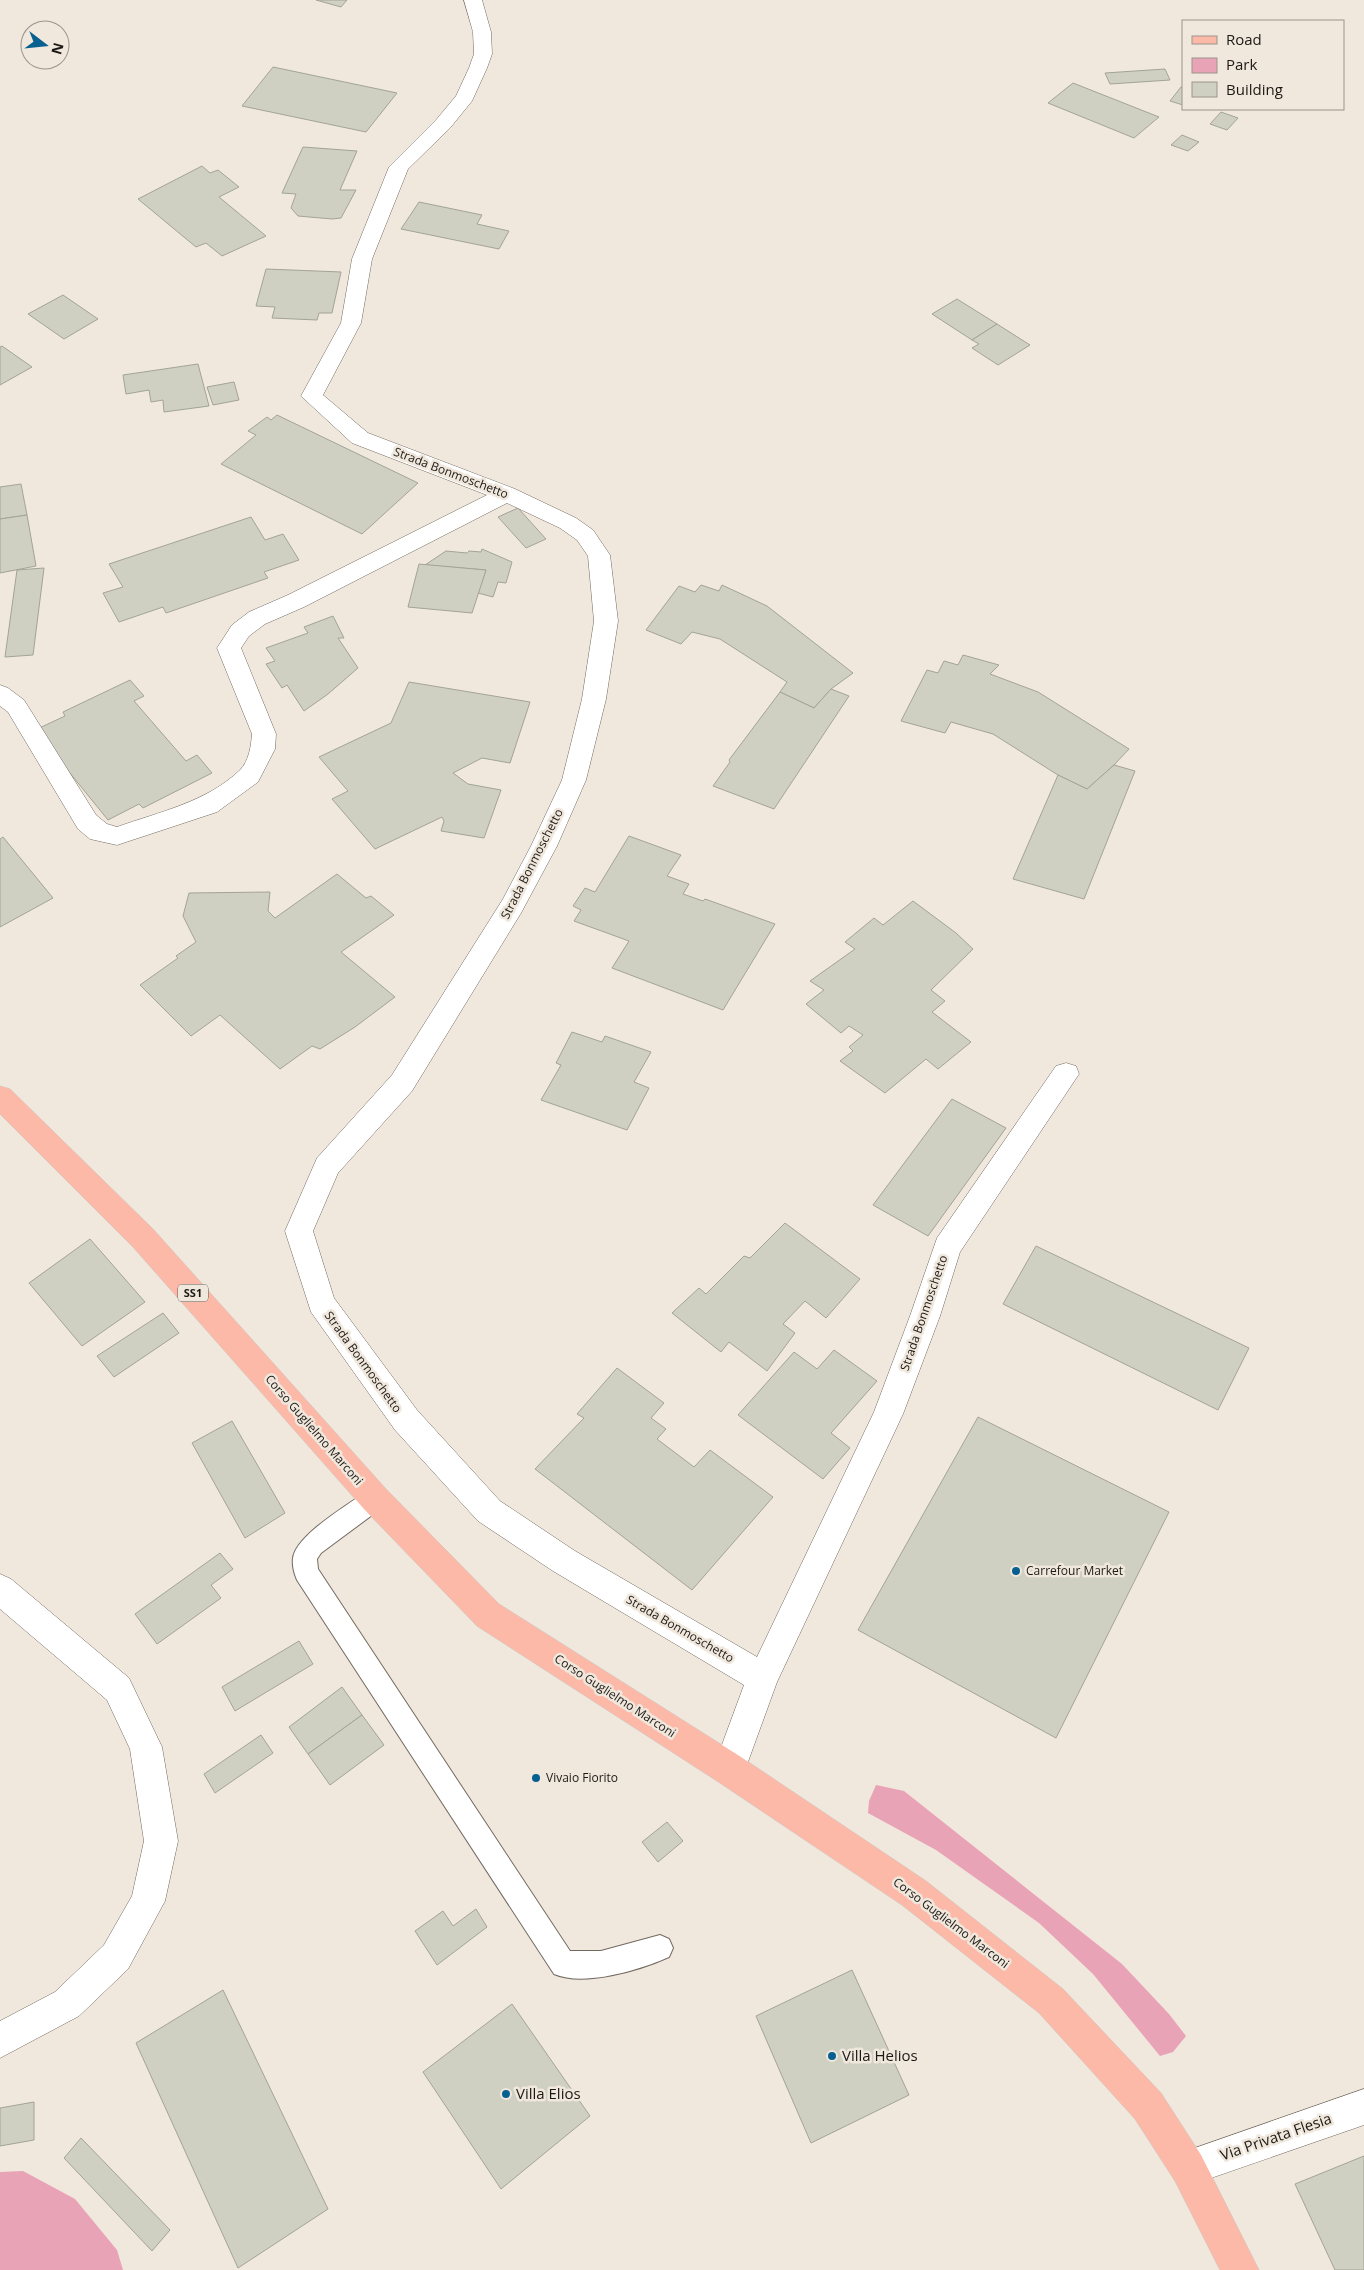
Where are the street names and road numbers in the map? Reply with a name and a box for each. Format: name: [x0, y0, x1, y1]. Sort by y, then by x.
street label: Strada Bonmoschetto: [391, 443, 511, 502]
street label: Strada Bonmoschetto: [496, 806, 567, 922]
street label: Strada Bonmoschetto: [896, 1253, 951, 1373]
road number: SS1: [178, 1285, 208, 1302]
street label: Strada Bonmoschetto: [321, 1308, 406, 1416]
street label: Corso Guglielmo Marconi: [262, 1371, 367, 1489]
street label: Strada Bonmoschetto: [623, 1591, 737, 1666]
street label: Corso Guglielmo Marconi: [551, 1650, 679, 1741]
street label: Corso Guglielmo Marconi: [890, 1873, 1013, 1972]
street label: Via Privata Flesia: [1217, 2108, 1334, 2164]

